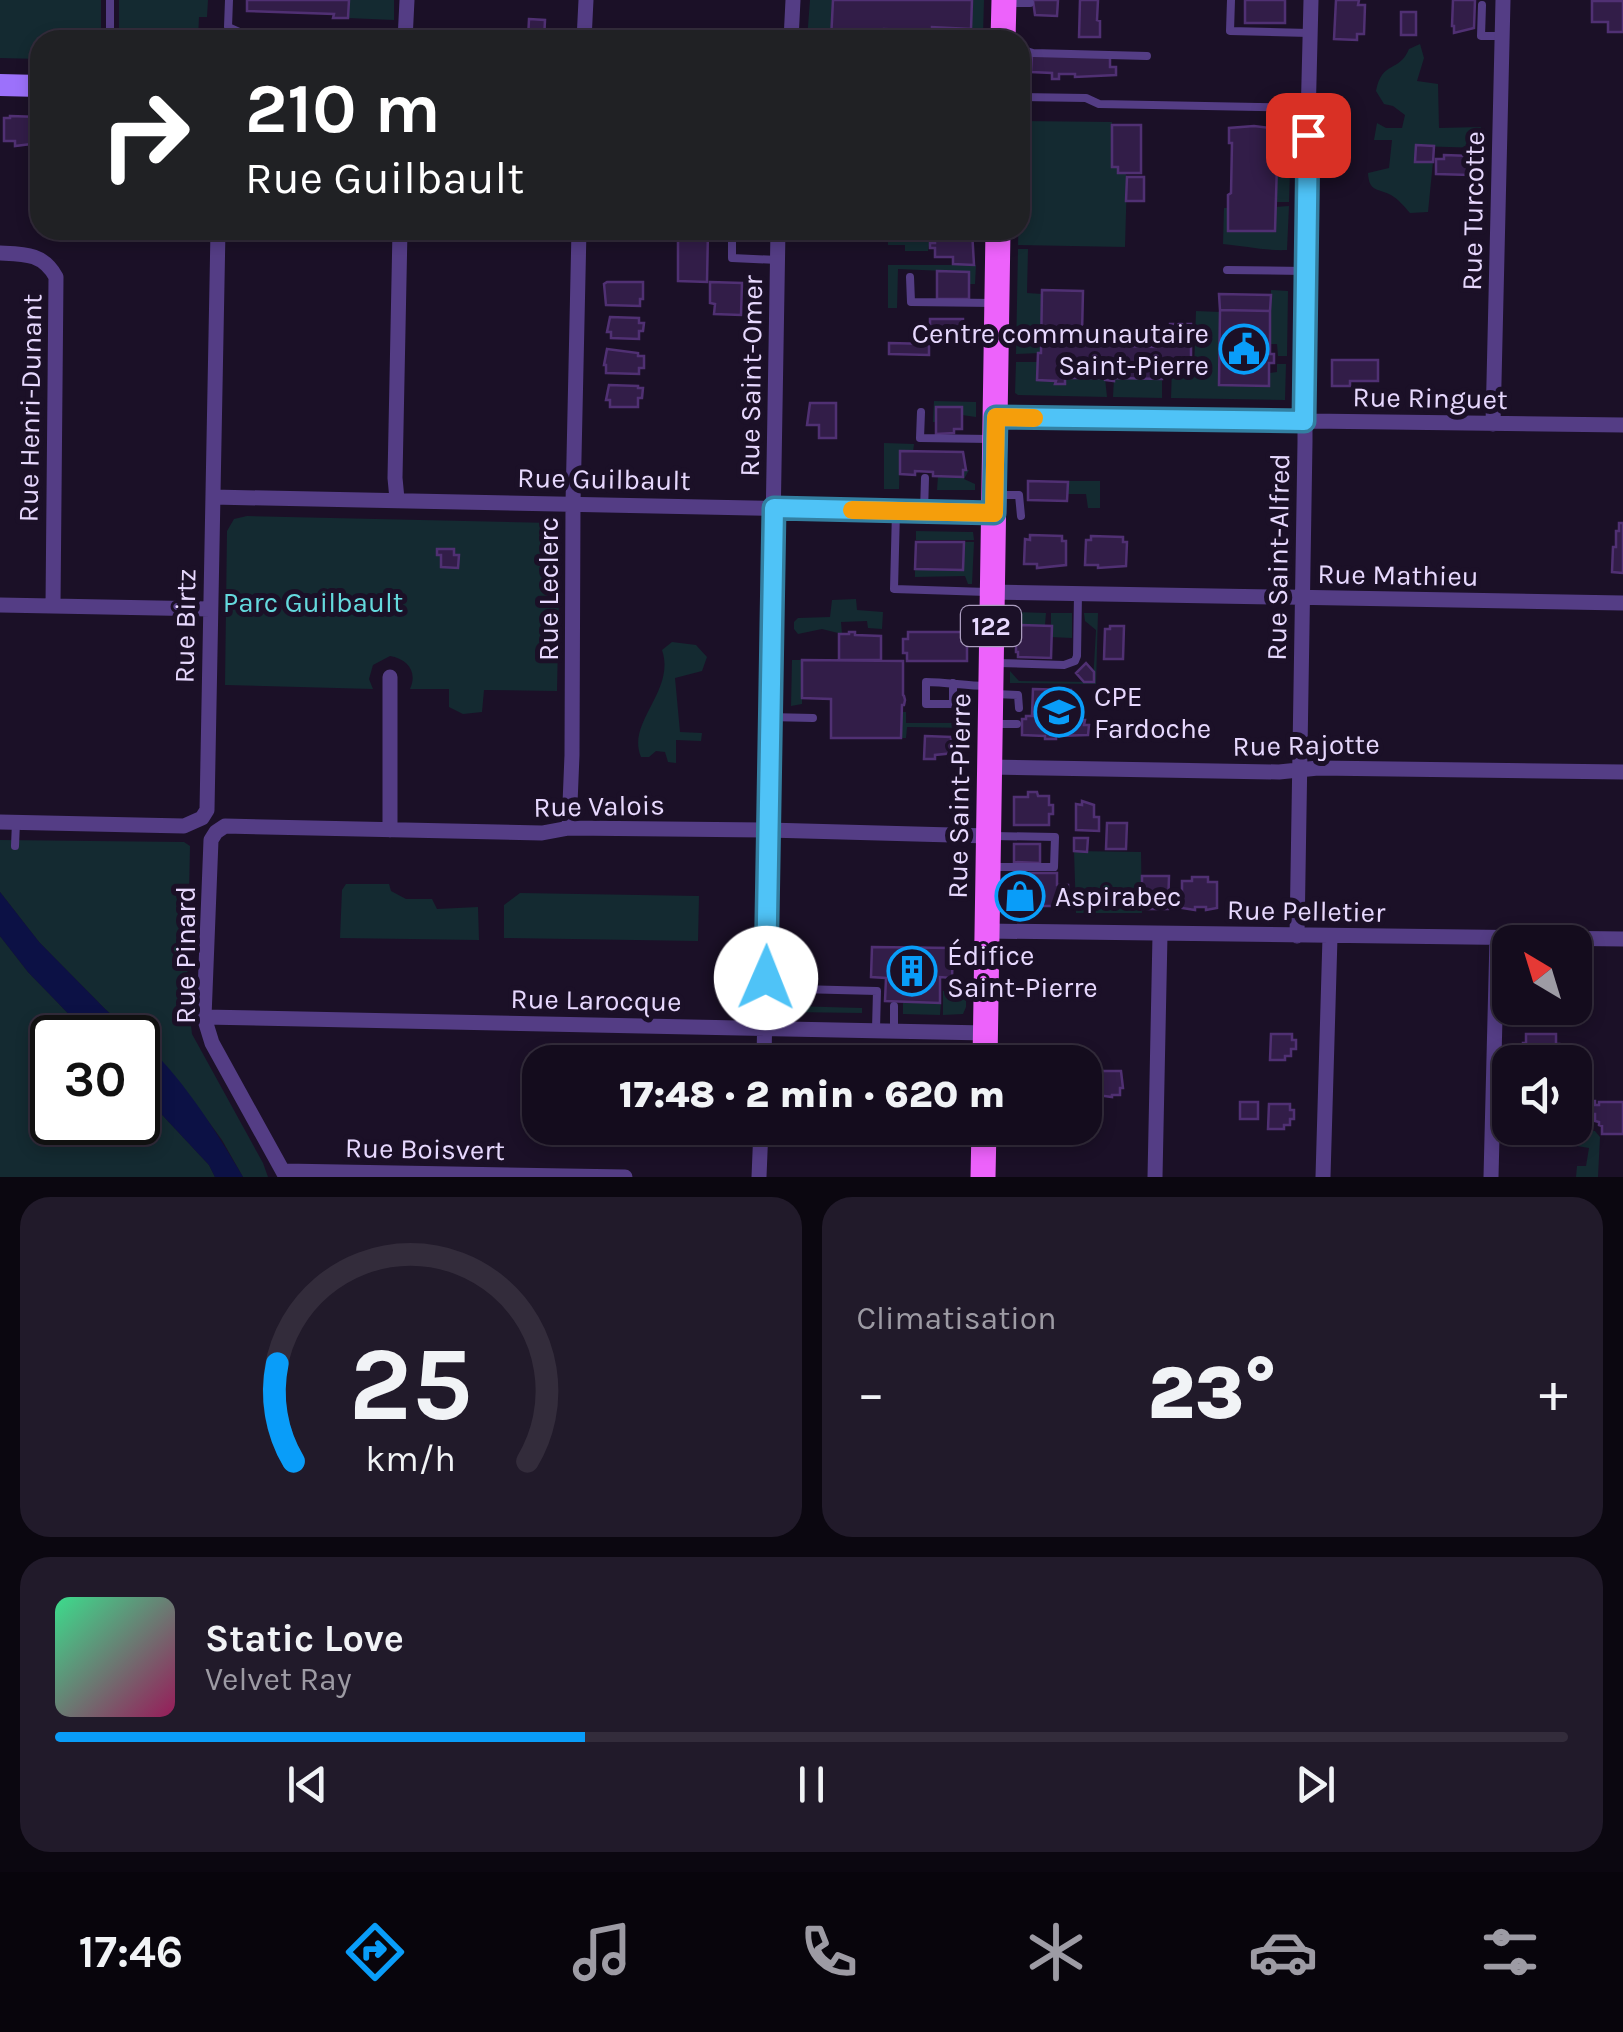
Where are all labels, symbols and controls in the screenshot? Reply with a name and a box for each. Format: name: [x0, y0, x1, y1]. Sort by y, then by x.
text: 210 m: [245, 68, 441, 150]
icon: right: [80, 70, 210, 200]
pin: [1266, 93, 1351, 178]
icon: arrive: [1281, 108, 1336, 163]
street label: Rue Turcotte: [1455, 131, 1491, 291]
text: Rue Guilbault: [245, 152, 524, 204]
street label: Rue Saint-Omer: [733, 274, 769, 477]
street label: Rue Henri-Dunant: [12, 293, 48, 523]
place label: Centre communautaire Saint-Pierre: [912, 317, 1209, 382]
public building icon: Centre communautaire Saint-Pierre: [1218, 323, 1270, 375]
street label: Rue Ringuet: [1352, 380, 1508, 416]
street label: Rue Saint-Alfred: [1260, 453, 1296, 661]
street label: Rue Guilbault: [517, 461, 691, 497]
street label: Rue Leclerc: [532, 517, 565, 661]
street label: Rue Mathieu: [1317, 557, 1479, 593]
street label: Rue Birtz: [168, 568, 202, 684]
park label: Parc Guilbault: [223, 586, 403, 619]
road number: 122: [961, 606, 1021, 646]
place label: CPE Fardoche: [1094, 680, 1211, 745]
school or university icon: CPE Fardoche: [1033, 686, 1085, 738]
street label: Rue Saint-Pierre: [941, 693, 977, 899]
street label: Rue Rajotte: [1232, 727, 1380, 763]
street label: Rue Valois: [533, 788, 665, 824]
shop icon: Aspirabec: [994, 870, 1046, 922]
place label: Aspirabec: [1055, 880, 1181, 913]
street label: Rue Pinard: [169, 886, 202, 1024]
street label: Rue Pelletier: [1227, 893, 1386, 929]
north arrow: [1492, 925, 1592, 1025]
map controls: [1492, 925, 1592, 1145]
position arrow: [714, 926, 818, 1030]
place label: Édifice Saint-Pierre: [947, 938, 1098, 1004]
building icon: Édifice Saint-Pierre: [886, 945, 938, 997]
street label: Rue Larocque: [510, 982, 682, 1018]
speed limit sign: 30: [30, 1015, 160, 1145]
button: sound: [1492, 1045, 1592, 1145]
text: 17:48 · 2 min · 620 m: [619, 1072, 1005, 1117]
street label: Rue Boisvert: [345, 1131, 505, 1167]
text: Climatisation: [857, 1300, 1057, 1337]
text: 25: [349, 1324, 472, 1445]
text: 23°: [1148, 1349, 1277, 1437]
text: −: [857, 1361, 885, 1425]
text: +: [1539, 1361, 1568, 1425]
text: km/h: [365, 1438, 456, 1480]
text: Static Love: [205, 1616, 404, 1661]
text: Velvet Ray: [205, 1661, 352, 1698]
icon: previous: [280, 1757, 335, 1812]
icon: pause: [784, 1757, 839, 1812]
icon: next: [1288, 1757, 1343, 1812]
icon: directions: [340, 1917, 410, 1987]
icon: music: [567, 1917, 637, 1987]
icon: phone: [794, 1917, 864, 1987]
icon: climate: [1021, 1917, 1091, 1987]
icon: car: [1248, 1917, 1318, 1987]
icon: filters: [1475, 1917, 1545, 1987]
text: 17:46: [78, 1926, 183, 1978]

